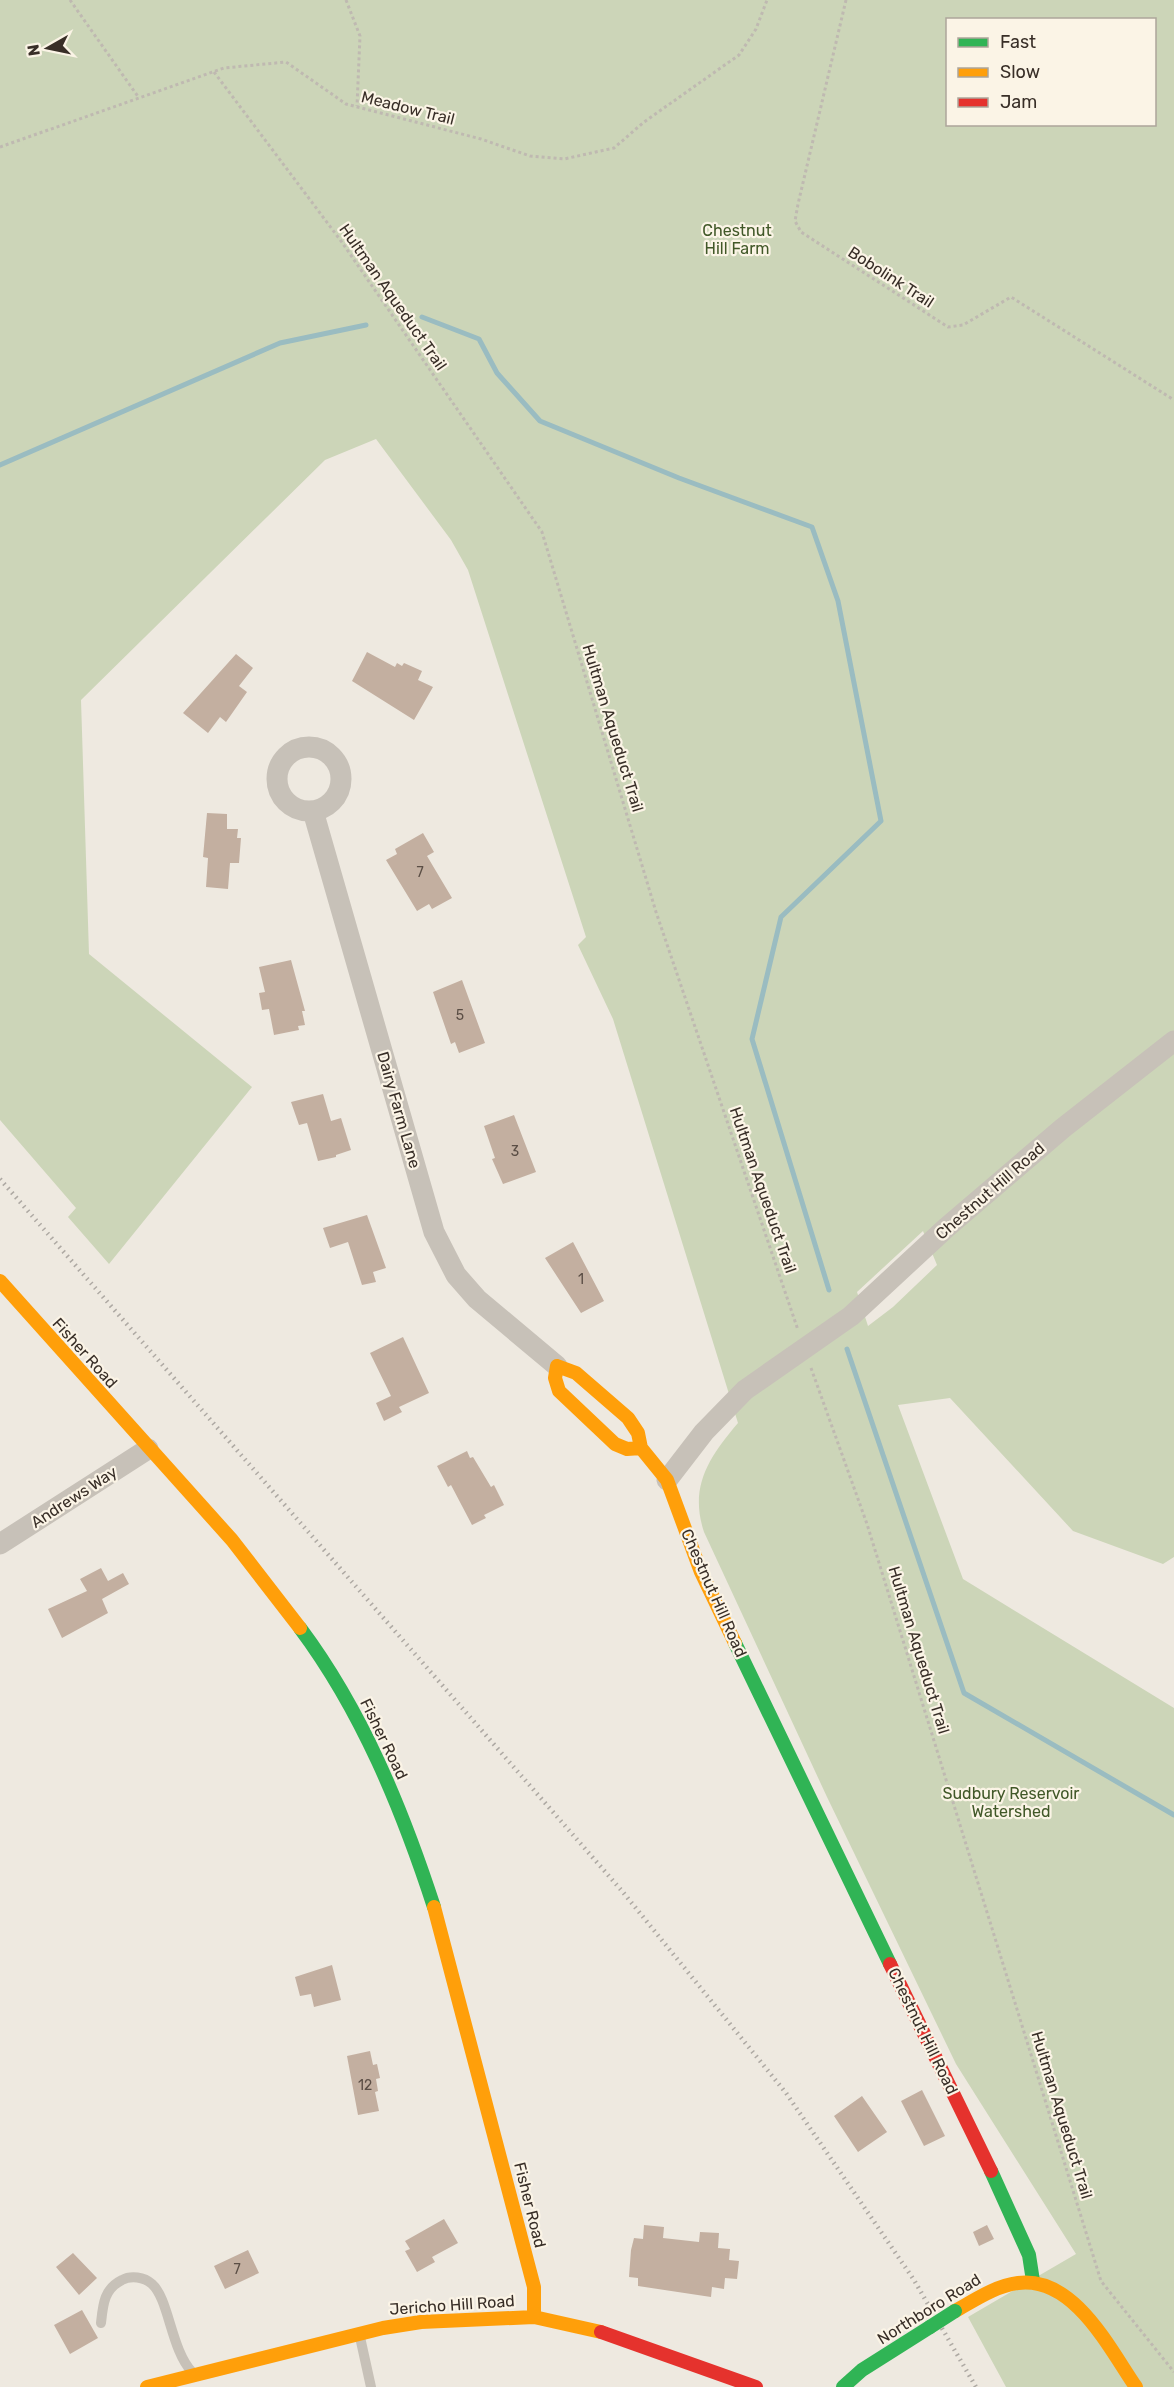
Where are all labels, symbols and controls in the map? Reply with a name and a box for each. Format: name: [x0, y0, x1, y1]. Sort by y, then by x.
north arrow: [18, 18, 78, 78]
legend: [946, 18, 1156, 126]
text: Fast: [1000, 31, 1036, 53]
text: N: [23, 43, 44, 57]
text: Slow: [1000, 61, 1040, 83]
street label: Meadow Trail: [359, 87, 457, 129]
text: Jam: [1000, 91, 1037, 113]
street label: Hultman Aqueduct Trail: [335, 220, 451, 374]
park label: Chestnut Hill Farm: [702, 221, 772, 258]
street label: Bobolink Trail: [845, 242, 937, 312]
street label: Hultman Aqueduct Trail: [578, 642, 648, 814]
house number: 7: [416, 864, 424, 881]
house number: 5: [456, 1007, 464, 1024]
street label: Dairy Farm Lane: [373, 1049, 425, 1171]
street label: Hultman Aqueduct Trail: [726, 1104, 800, 1276]
street label: Chestnut Hill Road: [932, 1139, 1048, 1243]
house number: 3: [511, 1143, 519, 1160]
house number: 1: [578, 1271, 584, 1288]
street label: Fisher Road: [49, 1314, 121, 1392]
street label: Andrews Way: [27, 1462, 121, 1532]
street label: Chestnut Hill Road: [677, 1526, 751, 1660]
street label: Hultman Aqueduct Trail: [884, 1564, 954, 1736]
street label: Fisher Road: [356, 1695, 412, 1783]
park label: Sudbury Reservoir Watershed: [943, 1784, 1079, 1821]
street label: Chestnut Hill Road: [884, 1965, 962, 2097]
street label: Hultman Aqueduct Trail: [1027, 2029, 1097, 2201]
house number: 12: [358, 2077, 372, 2094]
street label: Fisher Road: [510, 2160, 550, 2250]
house number: 7: [233, 2261, 241, 2278]
street label: Northboro Road: [874, 2270, 984, 2348]
street label: Jericho Hill Road: [389, 2291, 515, 2319]

